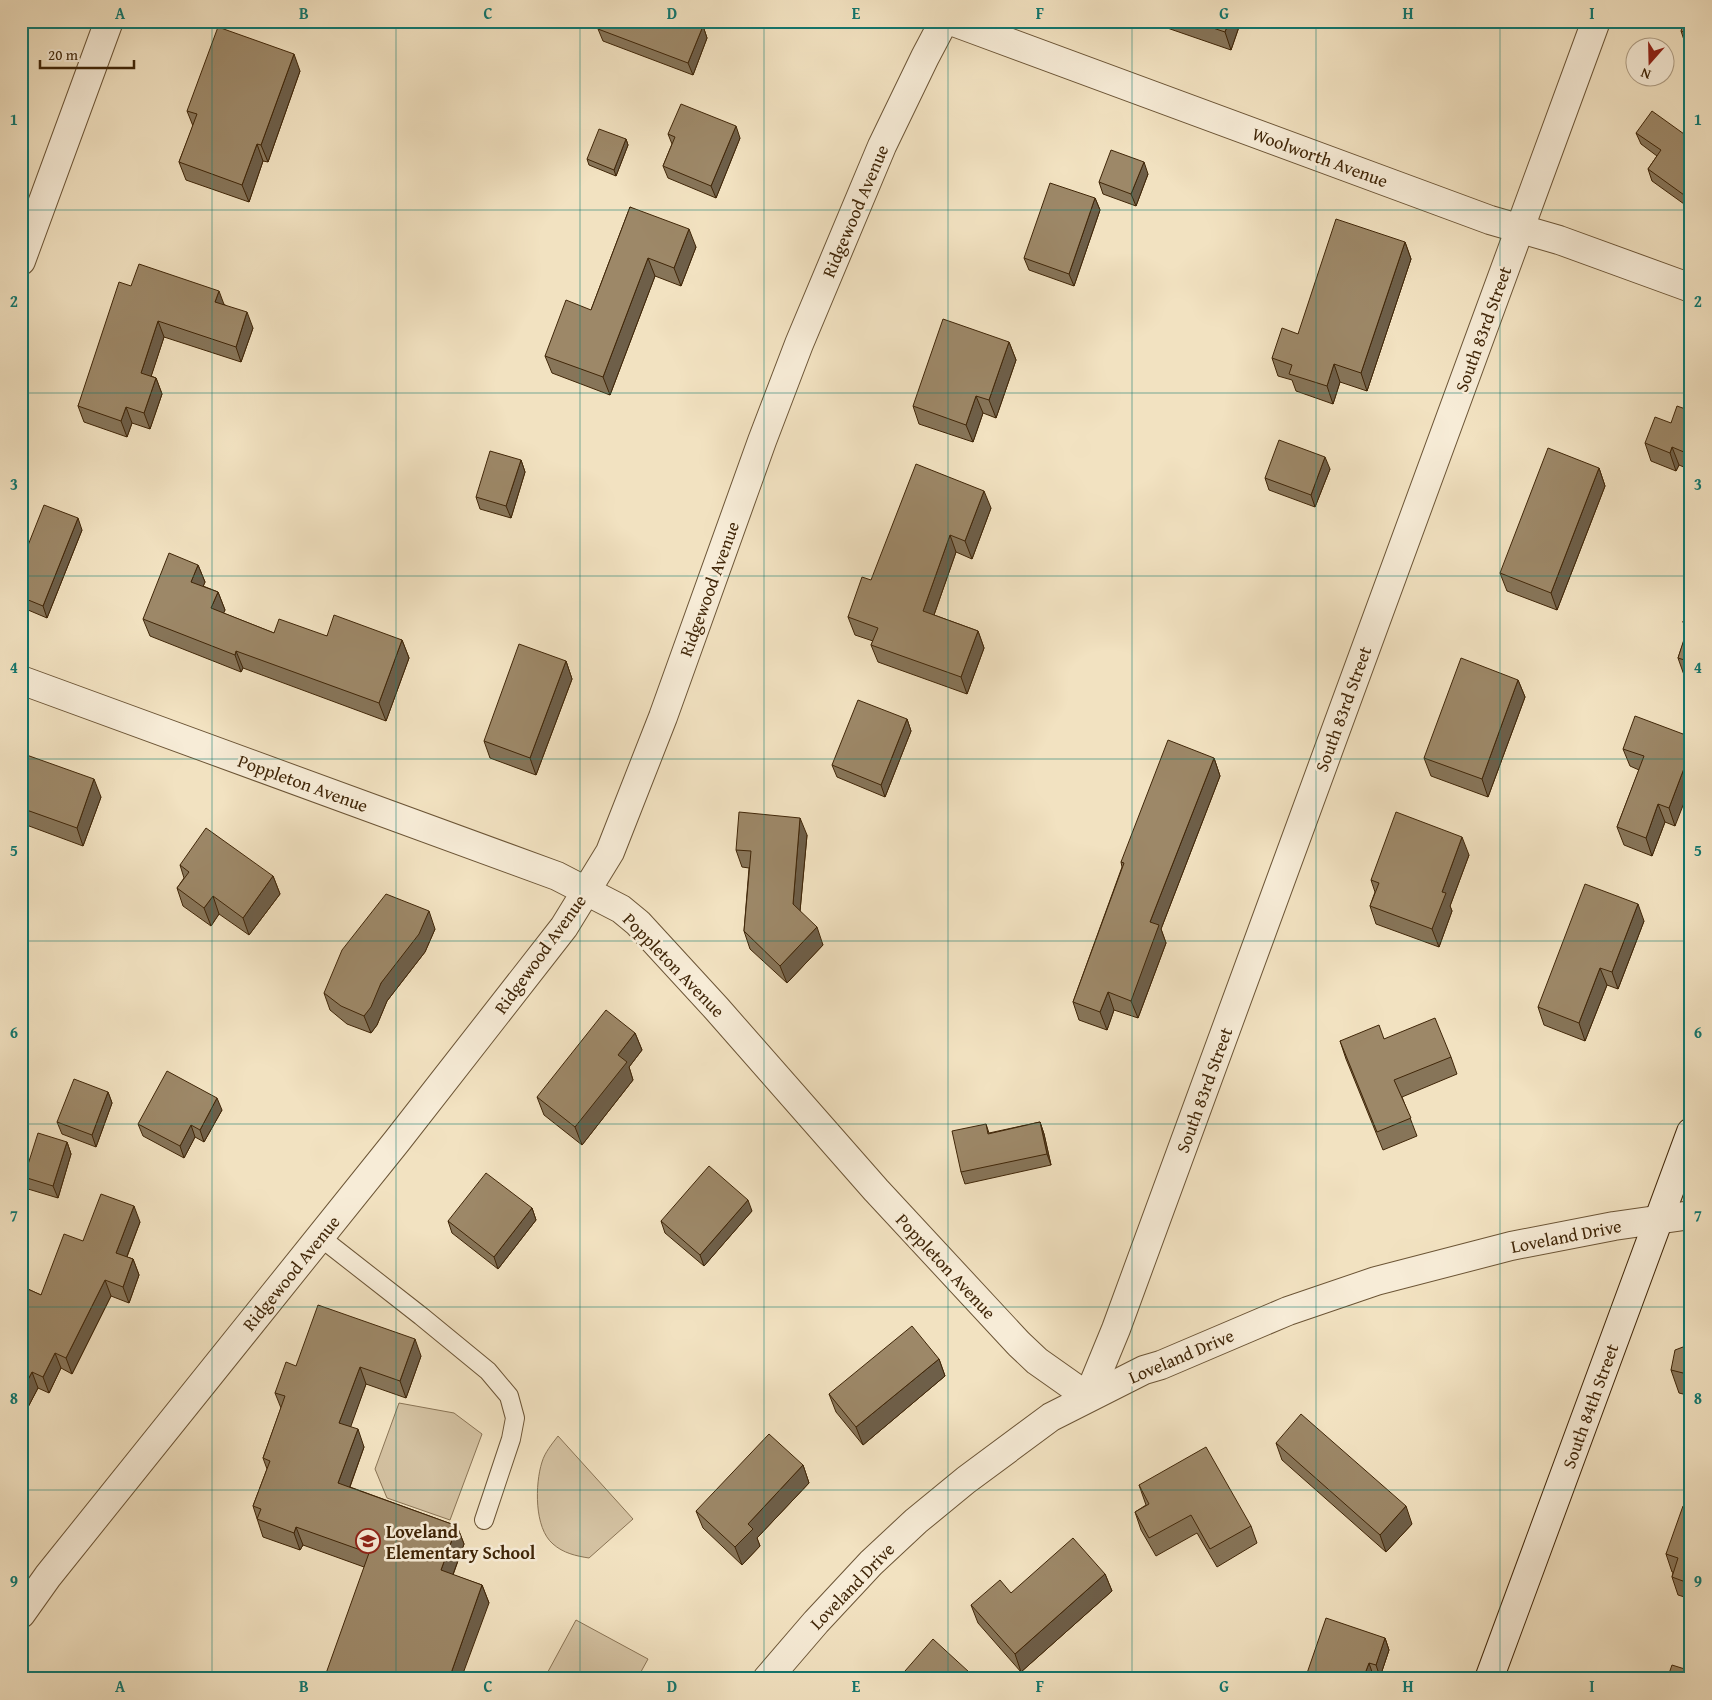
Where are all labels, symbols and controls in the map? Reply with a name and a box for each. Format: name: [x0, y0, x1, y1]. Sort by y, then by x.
text: A: [115, 1, 126, 25]
text: B: [299, 1, 309, 25]
text: C: [483, 1, 493, 25]
text: D: [667, 1, 677, 25]
text: E: [852, 1, 861, 25]
text: F: [1036, 1, 1044, 25]
text: G: [1219, 1, 1229, 25]
text: H: [1402, 1, 1414, 25]
text: I: [1589, 1, 1595, 25]
scale bar: [40, 38, 134, 70]
north arrow: [1624, 38, 1674, 88]
text: 20 m: [48, 44, 79, 65]
text: N: [1637, 63, 1653, 85]
text: 1: [10, 107, 18, 131]
text: 1: [1694, 107, 1702, 131]
street label: Woolworth Avenue: [1248, 120, 1392, 194]
street label: Ridgewood Avenue: [815, 140, 895, 282]
street label: South 83rd Street: [1448, 262, 1518, 396]
text: 2: [10, 289, 18, 313]
text: 2: [1694, 289, 1702, 313]
text: 3: [10, 472, 18, 496]
text: 3: [1694, 472, 1702, 496]
street label: Ridgewood Avenue: [672, 518, 746, 660]
street label: South 83rd Street: [1308, 642, 1378, 776]
text: 4: [10, 655, 18, 679]
text: 4: [1694, 655, 1702, 679]
street label: Poppleton Avenue: [234, 747, 372, 819]
text: 5: [10, 838, 18, 862]
text: 5: [1694, 838, 1702, 862]
street label: Ridgewood Avenue: [487, 889, 593, 1019]
street label: Poppleton Avenue: [617, 906, 731, 1024]
text: 6: [10, 1020, 18, 1044]
text: 6: [1694, 1020, 1702, 1044]
street label: South 83rd Street: [1169, 1023, 1239, 1157]
text: 7: [10, 1203, 18, 1227]
text: 7: [1694, 1203, 1702, 1227]
street label: Poppleton Avenue: [890, 1207, 1002, 1325]
street label: Ridgewood Avenue: [236, 1209, 346, 1337]
street label: Loveland Drive: [1508, 1212, 1624, 1260]
street label: Loveland Drive: [1124, 1322, 1238, 1390]
street label: South 84th Street: [1555, 1339, 1625, 1472]
text: 8: [10, 1386, 18, 1410]
text: 8: [1694, 1386, 1702, 1410]
place label: Loveland Elementary School: [386, 1518, 536, 1566]
school or university icon: Loveland Elementary School: [355, 1528, 381, 1554]
street label: Loveland Drive: [803, 1536, 901, 1636]
text: 9: [10, 1569, 18, 1593]
text: 9: [1694, 1569, 1702, 1593]
text: A: [115, 1674, 126, 1698]
text: B: [299, 1674, 309, 1698]
text: C: [483, 1674, 493, 1698]
text: D: [667, 1674, 677, 1698]
text: E: [852, 1674, 861, 1698]
text: F: [1036, 1674, 1044, 1698]
text: G: [1219, 1674, 1229, 1698]
text: H: [1402, 1674, 1414, 1698]
text: I: [1589, 1674, 1595, 1698]

